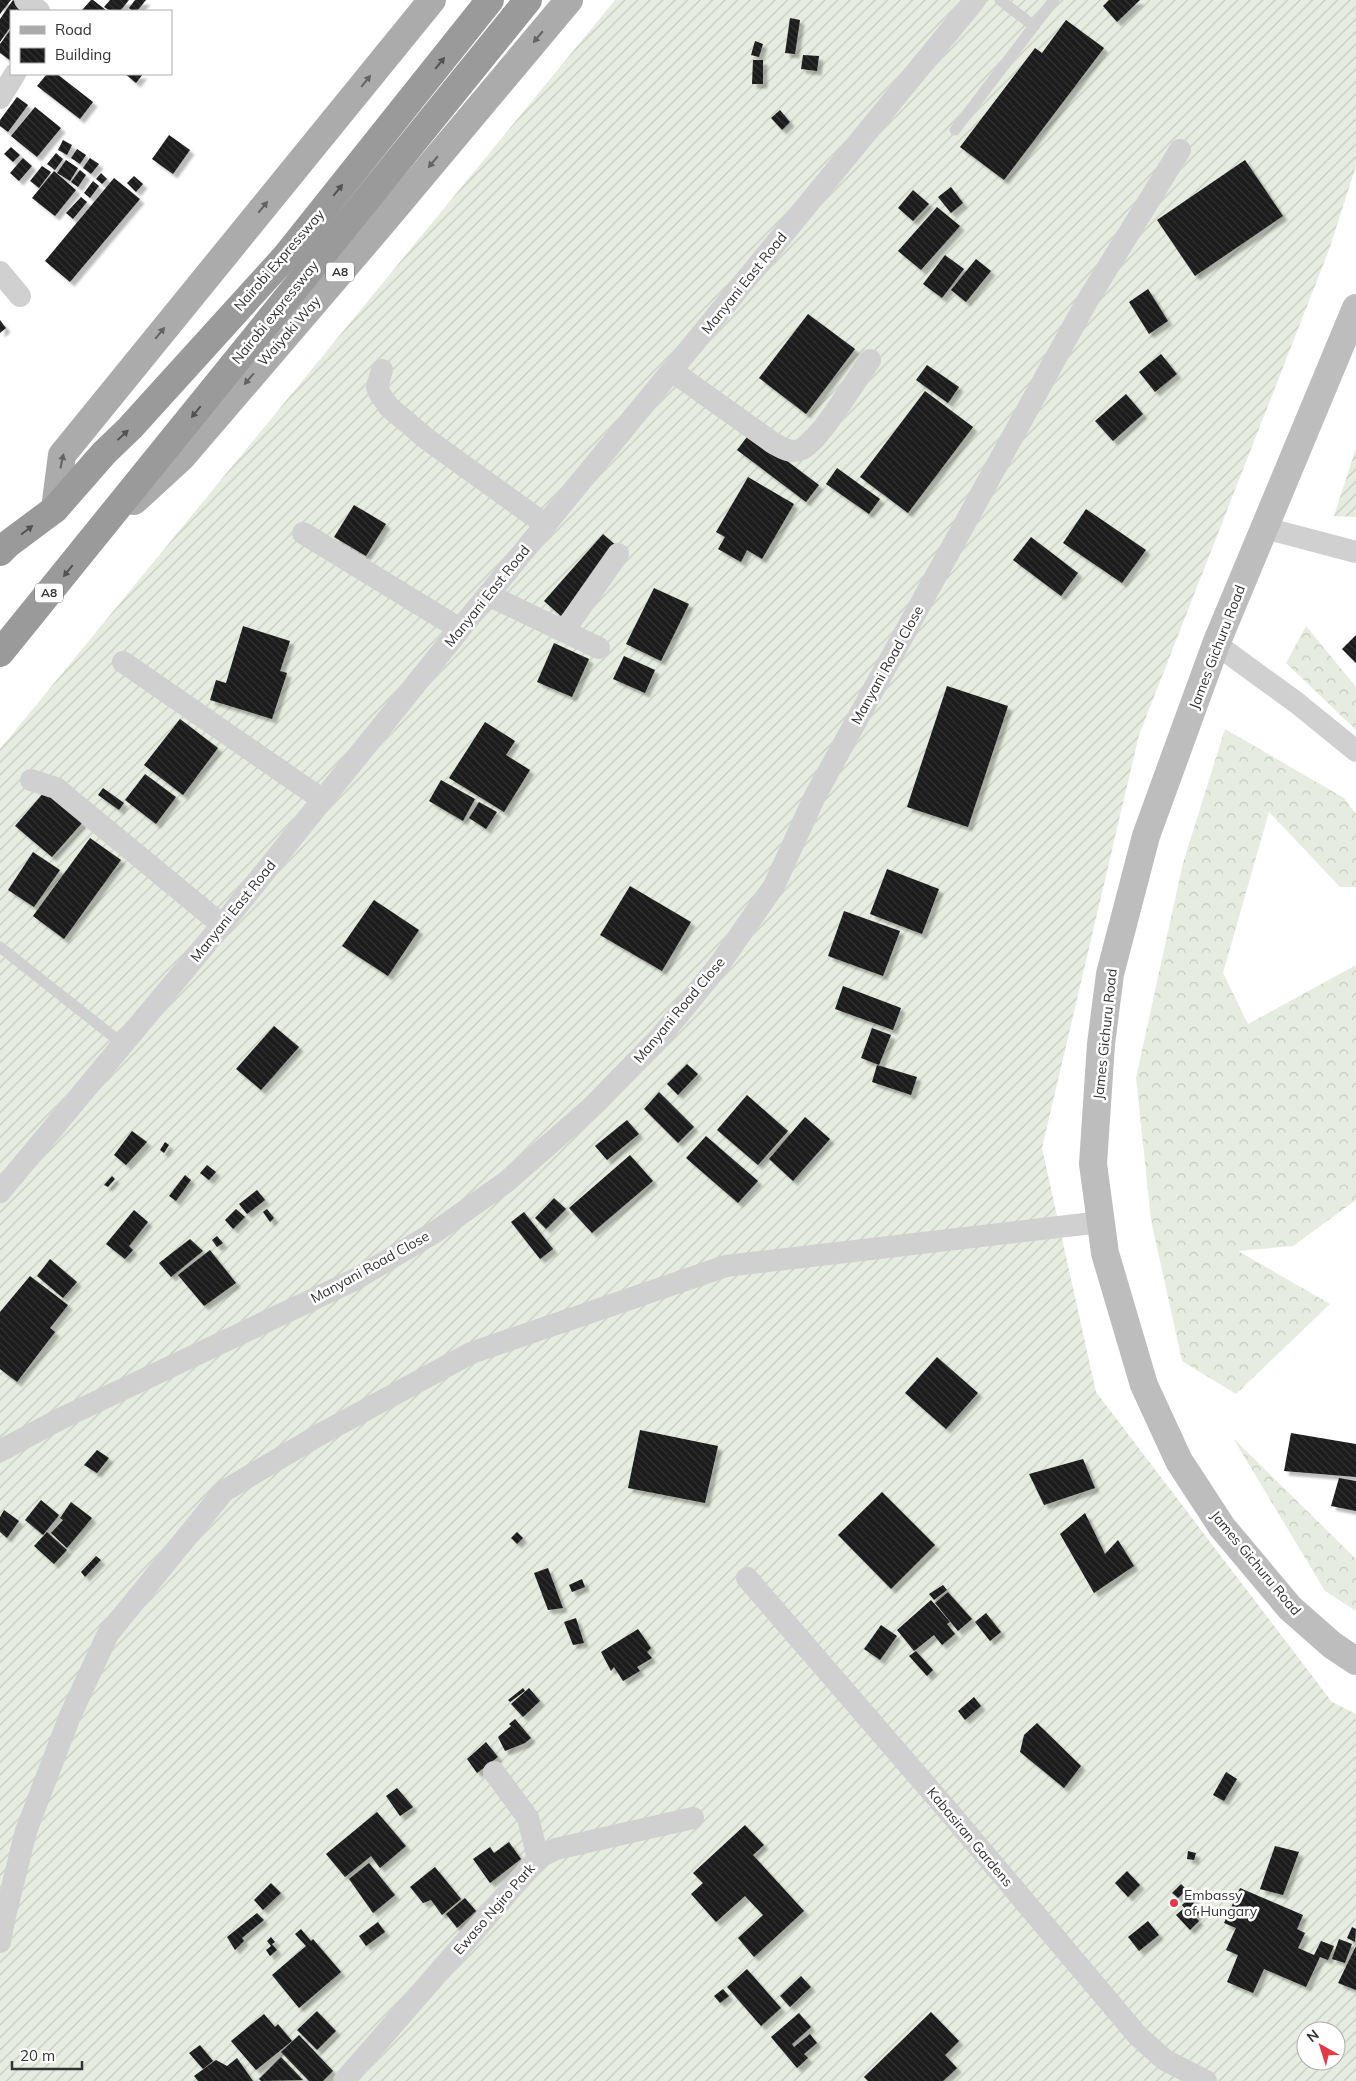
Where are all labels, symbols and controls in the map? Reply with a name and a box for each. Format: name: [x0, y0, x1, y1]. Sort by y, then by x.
legend: [10, 10, 172, 75]
text: Road: [55, 20, 92, 39]
one-way arrow: [532, 31, 543, 44]
text: Building: [55, 45, 111, 64]
one-way arrow: [434, 57, 445, 70]
one-way arrow: [360, 75, 371, 88]
one-way arrow: [428, 155, 439, 168]
one-way arrow: [333, 184, 344, 197]
one-way arrow: [257, 202, 269, 214]
street label: Nairobi Expressway: [230, 205, 328, 315]
street label: Manyani East Road: [697, 228, 791, 338]
street label: Nairobi expressway: [228, 256, 323, 367]
road number: A8: [326, 262, 354, 282]
street label: Waiyaki Way: [254, 292, 325, 370]
one-way arrow: [155, 327, 166, 340]
one-way arrow: [243, 372, 254, 385]
one-way arrow: [190, 405, 201, 418]
one-way arrow: [117, 429, 129, 441]
one-way arrow: [58, 453, 66, 469]
one-way arrow: [20, 525, 34, 535]
street label: Manyani East Road: [440, 541, 534, 651]
one-way arrow: [62, 564, 73, 577]
street label: James Gichuru Road: [1185, 582, 1249, 712]
road number: A8: [35, 584, 63, 602]
street label: Manyani Road Close: [847, 603, 927, 727]
street label: Manyani East Road: [186, 856, 280, 966]
street label: Manyani Road Close: [629, 953, 729, 1067]
street label: James Gichuru Road: [1089, 968, 1121, 1100]
street label: Manyani Road Close: [308, 1227, 432, 1307]
street label: James Gichuru Road: [1207, 1507, 1305, 1619]
street label: Kabasiran Gardens: [923, 1784, 1017, 1890]
street label: Ewaso Ngiro Park: [449, 1859, 539, 1958]
place label: Embassy of Hungary: [1184, 1886, 1258, 1920]
marker: Embassy of Hungary: [1168, 1897, 1180, 1909]
north arrow: [1296, 2021, 1346, 2071]
text: N: [1303, 2026, 1323, 2046]
scale bar: [12, 2038, 82, 2070]
text: 20 m: [20, 2046, 55, 2065]

